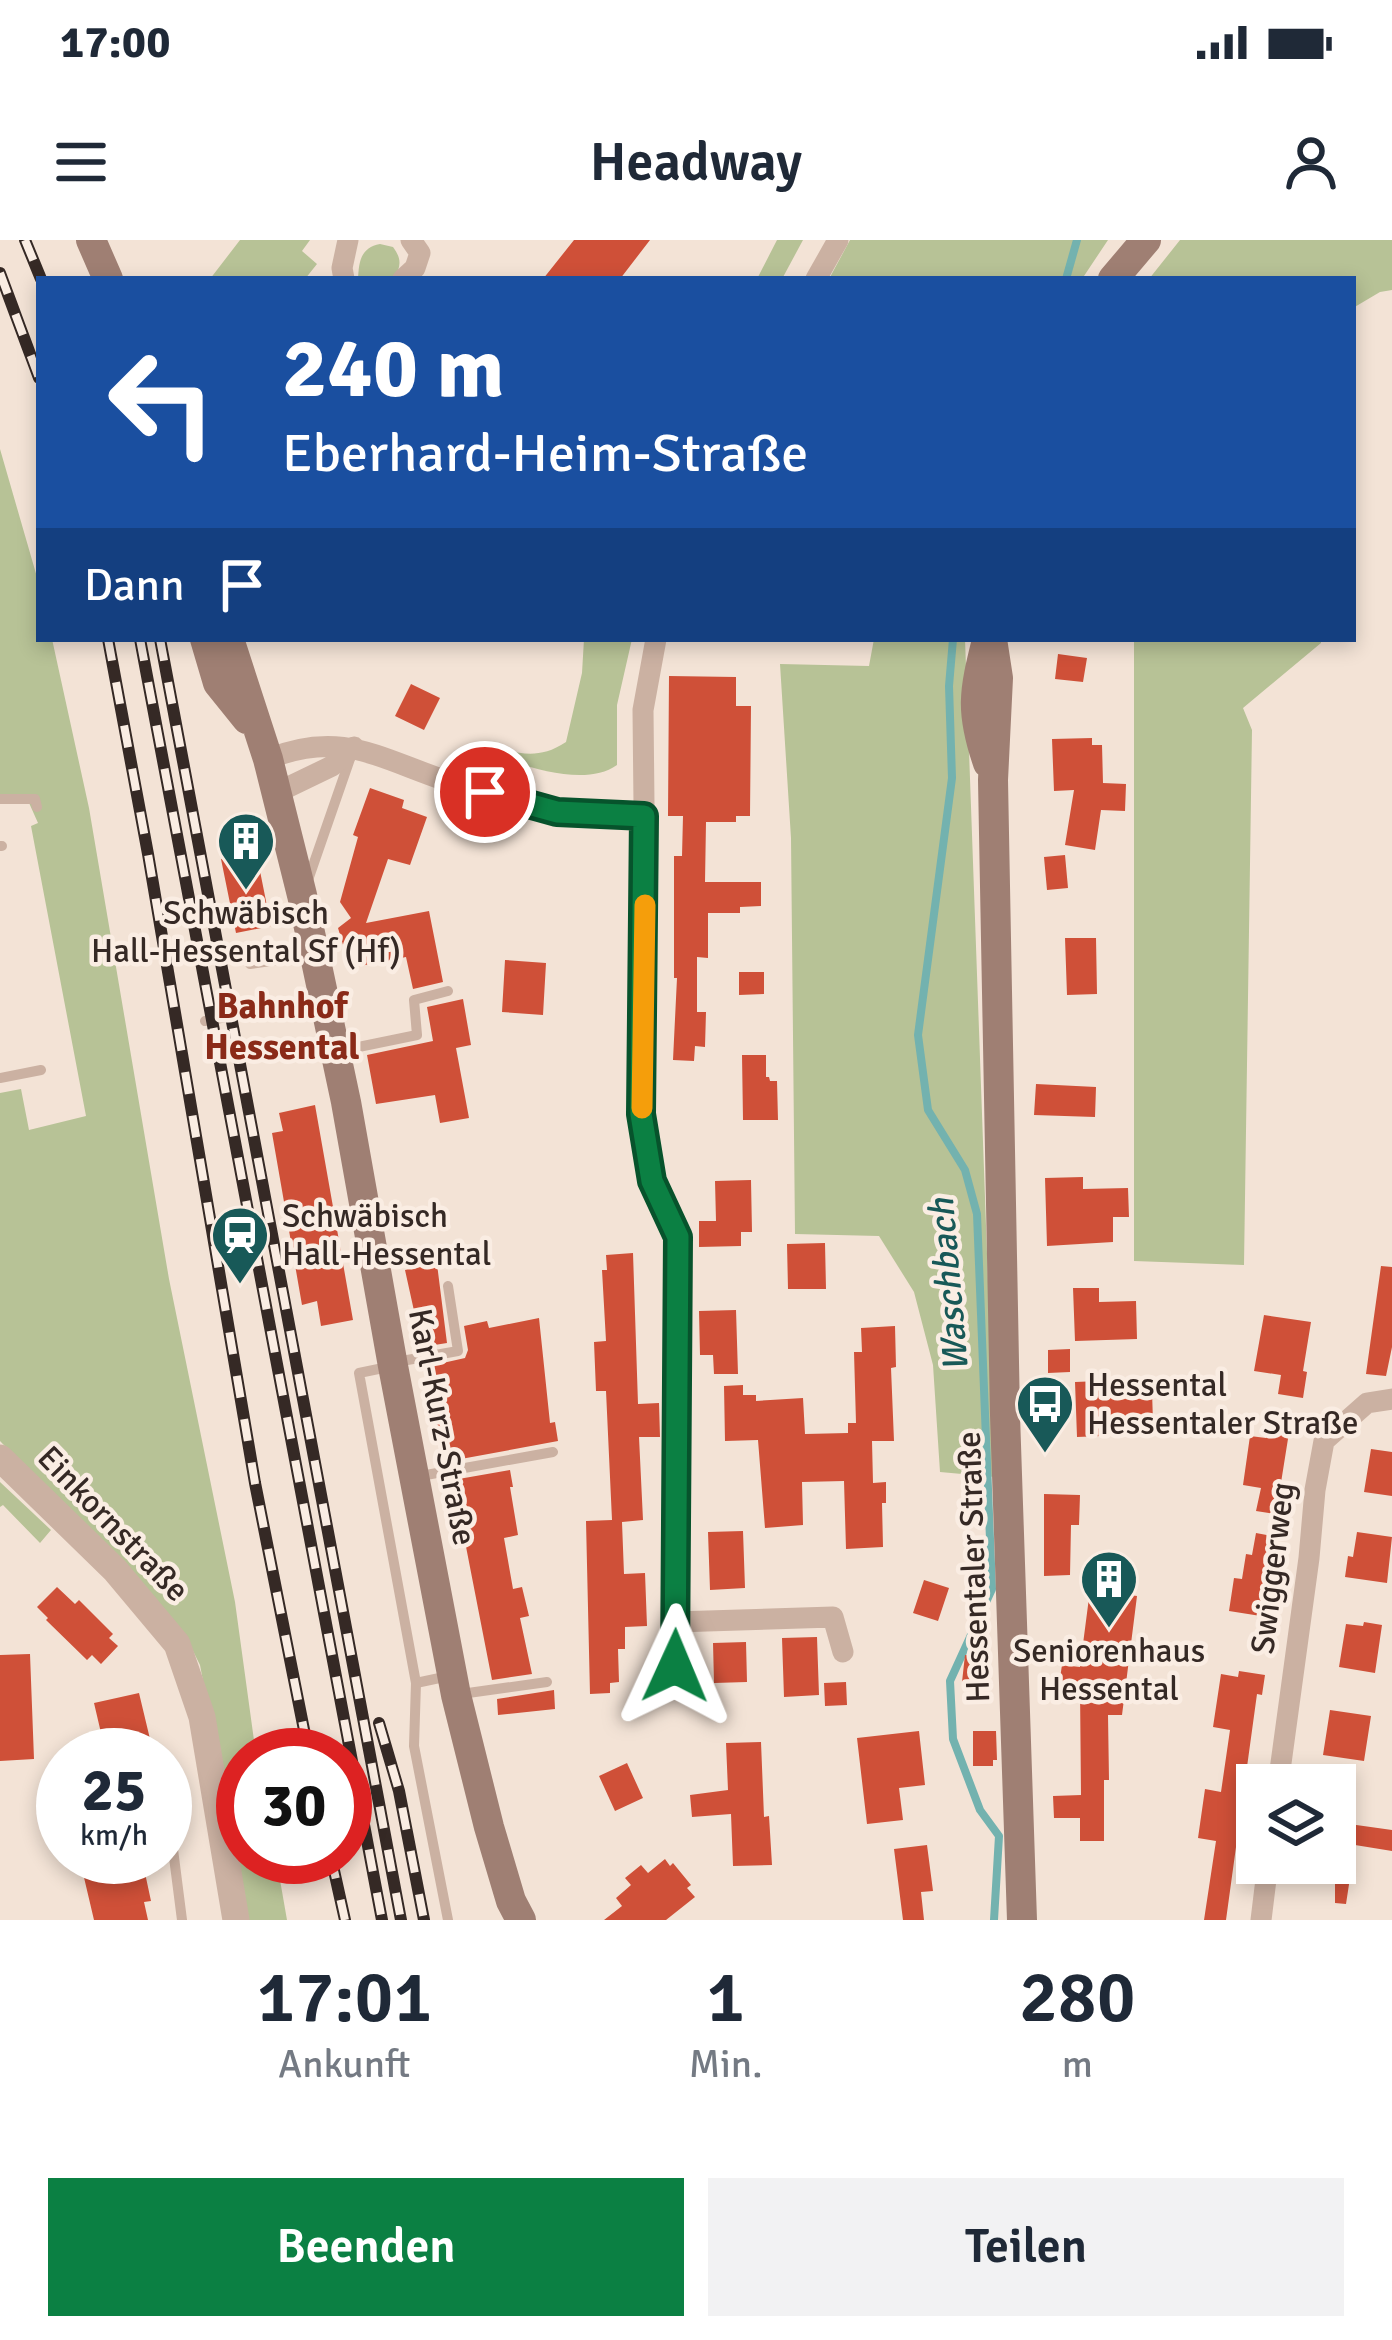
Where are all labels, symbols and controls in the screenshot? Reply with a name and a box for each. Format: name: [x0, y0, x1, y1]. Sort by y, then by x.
text: 17:00: [60, 15, 170, 70]
icon: menu: [48, 129, 114, 195]
text: Headway: [590, 129, 802, 196]
icon: person: [1278, 129, 1344, 195]
text: 240 m: [282, 317, 504, 421]
icon: left: [84, 324, 240, 480]
text: Eberhard-Heim-Straße: [282, 420, 808, 487]
icon: arrive: [209, 552, 275, 618]
text: Dann: [84, 558, 185, 613]
pin: [434, 741, 536, 843]
icon: arrive: [452, 759, 518, 825]
building icon: Schwäbisch Hall-Hessental Sf (Hf): [215, 810, 277, 892]
place label: Schwäbisch Hall-Hessental Sf (Hf): [91, 893, 401, 972]
district label: Bahnhof Hessental: [204, 984, 360, 1070]
water label: Waschbach: [919, 1195, 979, 1373]
place label: Schwäbisch Hall-Hessental: [282, 1196, 491, 1275]
station icon: Schwäbisch Hall-Hessental: [209, 1204, 271, 1286]
street label: Karl-Kurz-Straße: [399, 1305, 485, 1549]
place label: Hessental Hessentaler Straße: [1087, 1365, 1358, 1444]
bus stop icon: Hessental Hessentaler Straße: [1014, 1373, 1076, 1455]
street label: Hessentaler Straße: [949, 1431, 999, 1703]
street label: Einkornstraße: [29, 1438, 197, 1610]
street label: Swiggerweg: [1242, 1480, 1304, 1656]
building icon: Seniorenhaus Hessental: [1078, 1548, 1140, 1630]
position arrow: [612, 1603, 738, 1729]
place label: Seniorenhaus Hessental: [1013, 1631, 1205, 1710]
speed limit sign: 30: [216, 1728, 372, 1884]
text: 25: [82, 1754, 146, 1828]
map controls: [1236, 1764, 1356, 1884]
button: layers: [1236, 1764, 1356, 1884]
text: km/h: [80, 1817, 148, 1854]
text: 17:01: [256, 1953, 432, 2042]
text: 1: [706, 1953, 745, 2042]
text: 280: [1019, 1953, 1136, 2042]
text: Ankunft: [278, 2040, 410, 2088]
text: Min.: [689, 2040, 762, 2088]
text: m: [1062, 2040, 1093, 2088]
button: Beenden: [48, 2178, 684, 2316]
button: Teilen: [708, 2178, 1344, 2316]

